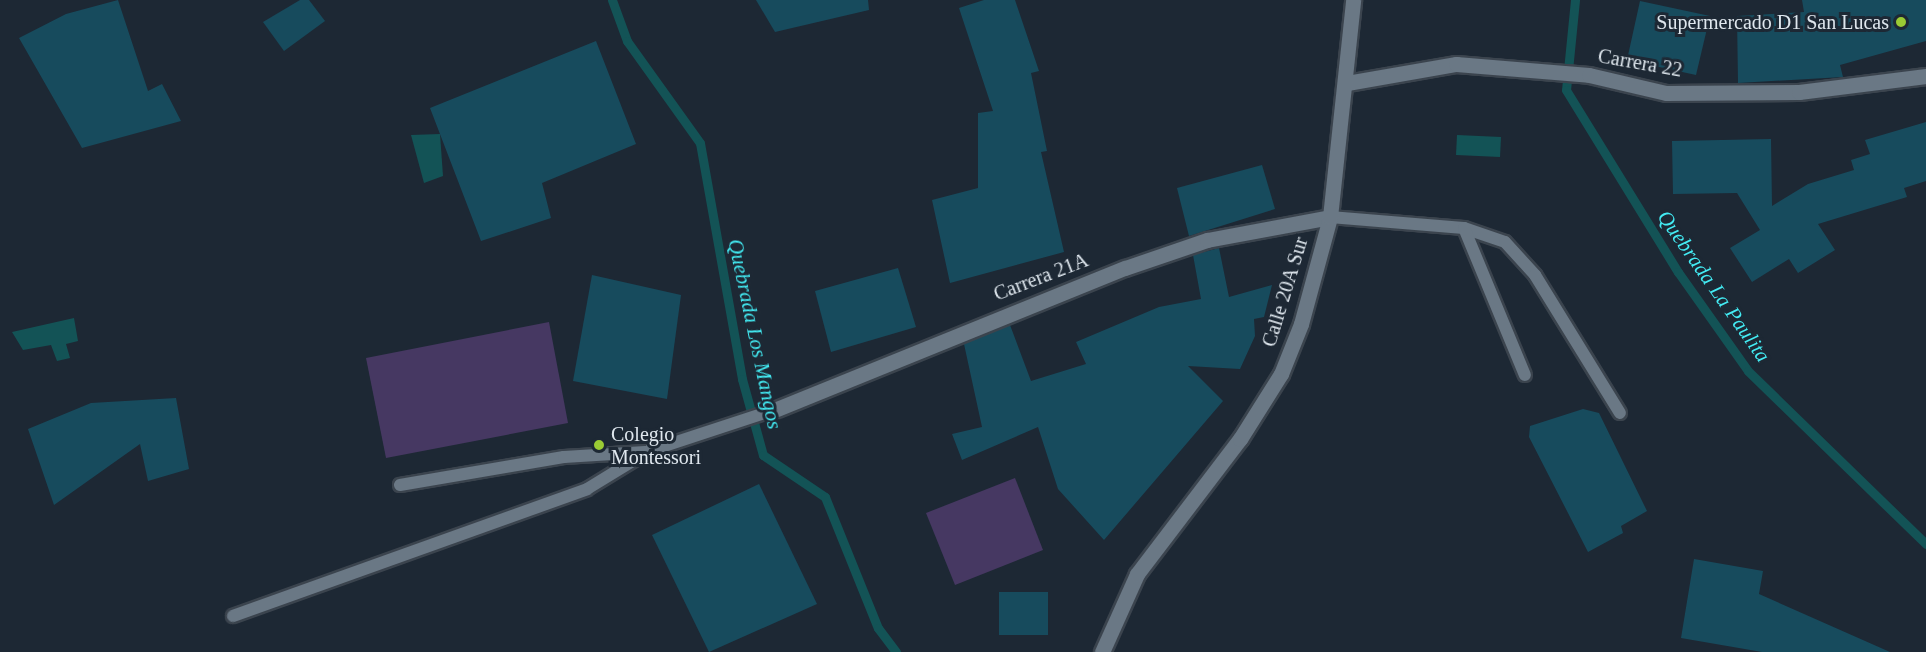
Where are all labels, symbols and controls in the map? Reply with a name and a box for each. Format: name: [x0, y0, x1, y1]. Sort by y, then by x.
place label: Supermercado D1 San Lucas: [1656, 10, 1889, 34]
marker: Supermercado D1 San Lucas: [1894, 15, 1908, 29]
street label: Carrera 22: [1596, 44, 1684, 82]
water label: Quebrada La Paulita: [1652, 205, 1776, 367]
street label: Calle 20A Sur: [1257, 234, 1313, 350]
water label: Quebrada Los Mangos: [723, 237, 787, 431]
street label: Carrera 21A: [990, 248, 1092, 306]
place label: Colegio Montessori: [611, 422, 701, 469]
marker: Colegio Montessori: [592, 438, 606, 452]

